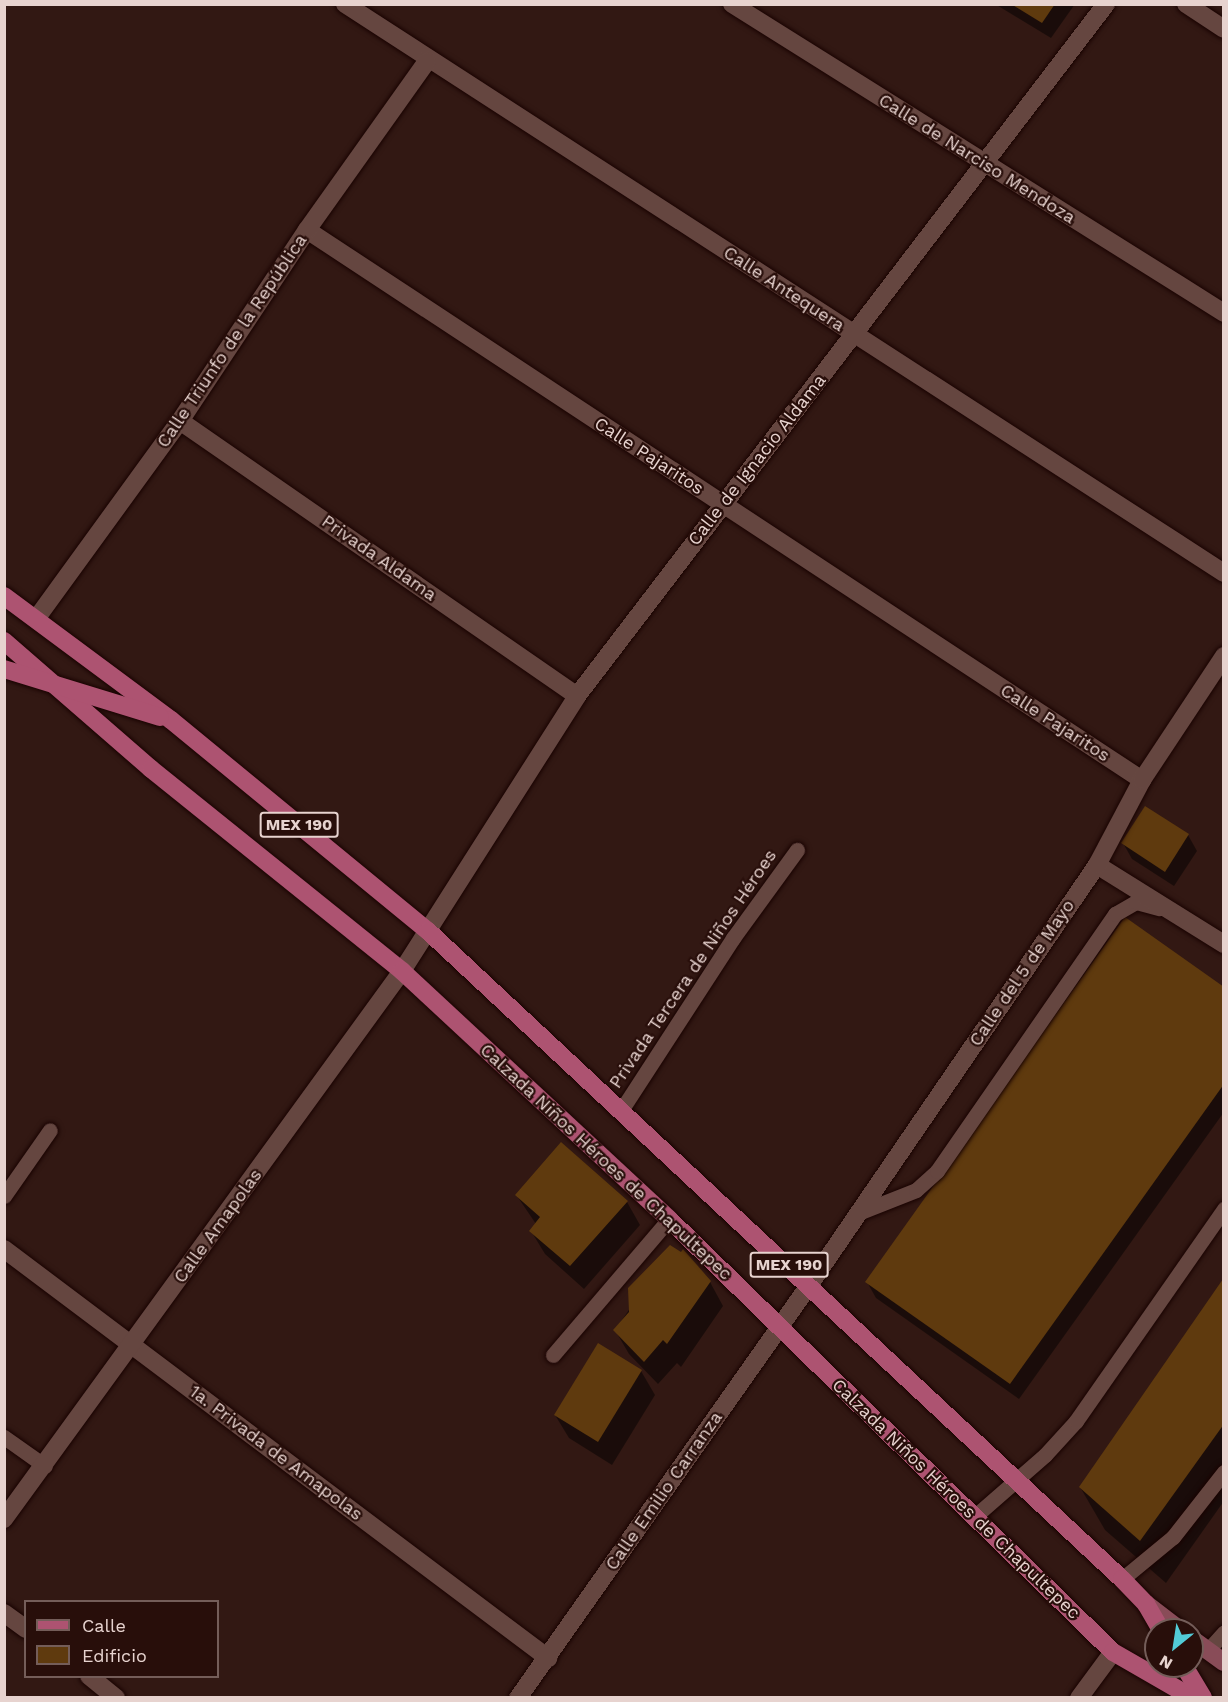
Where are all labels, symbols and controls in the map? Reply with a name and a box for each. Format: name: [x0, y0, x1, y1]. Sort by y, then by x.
street label: Calle de Narciso Mendoza: [875, 89, 1079, 229]
street label: Calle Triunfo de la República: [152, 230, 312, 452]
street label: Calle Antequera: [719, 242, 849, 336]
street label: Calle de Ignacio Aldama: [683, 370, 831, 550]
street label: Calle Pajaritos: [590, 413, 708, 499]
street label: Privada Aldama: [317, 510, 441, 606]
street label: Calle Pajaritos: [996, 680, 1114, 766]
road number: MEX 190: [258, 812, 340, 838]
street label: Privada Tercera de Niños Héroes: [604, 845, 782, 1093]
street label: Calle del 5 de Mayo: [965, 895, 1079, 1051]
street label: Calzada Niños Héroes de Chapultepec: [475, 1039, 737, 1285]
street label: Calle Amapolas: [169, 1164, 267, 1288]
road number: MEX 190: [748, 1252, 830, 1278]
street label: Calzada Niños Héroes de Chapultepec: [827, 1374, 1085, 1624]
street label: 1a. Privada de Amapolas: [185, 1380, 367, 1526]
street label: Calle Emilio Carranza: [601, 1407, 727, 1575]
legend: [24, 1600, 219, 1678]
text: Calle: [82, 1615, 126, 1636]
north arrow: [1144, 1618, 1204, 1678]
text: Edificio: [82, 1645, 147, 1666]
text: N: [1156, 1651, 1176, 1673]

